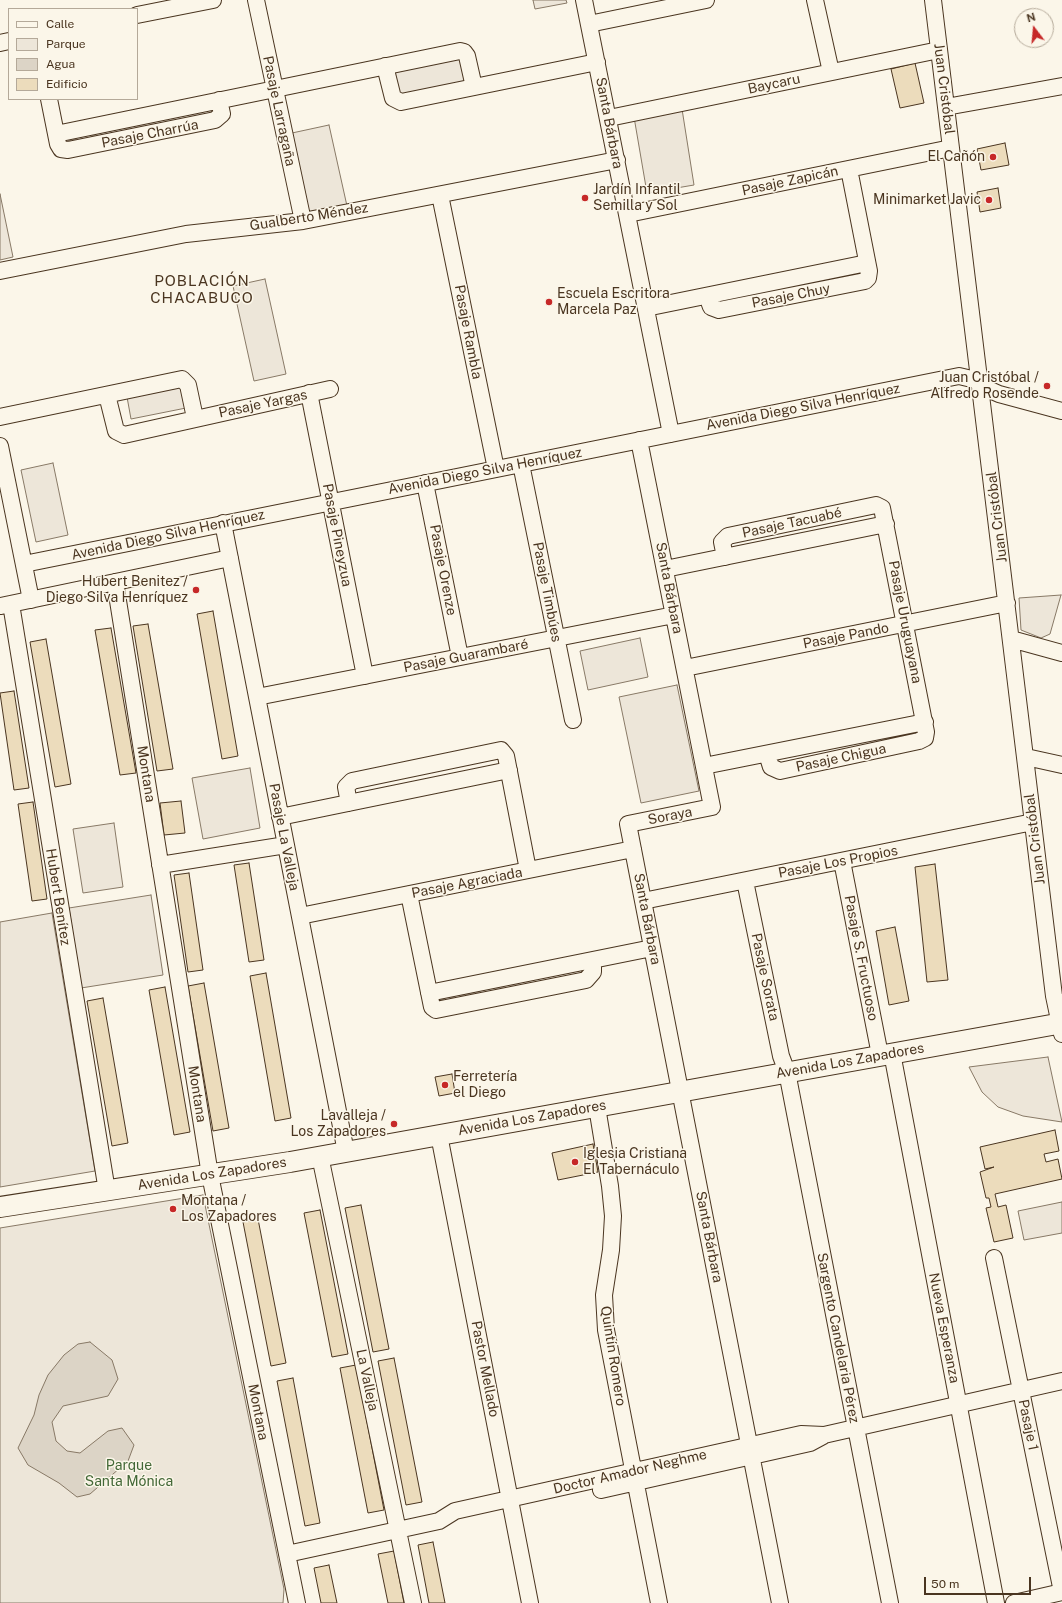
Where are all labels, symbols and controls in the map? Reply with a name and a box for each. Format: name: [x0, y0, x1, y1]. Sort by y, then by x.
legend: [8, 8, 138, 100]
north arrow: [1014, 8, 1054, 48]
text: N: [1025, 10, 1037, 24]
text: Calle: [46, 17, 74, 31]
text: Parque: [46, 37, 86, 51]
street label: Juan Cristóbal: [930, 42, 958, 136]
street label: Pasaje Larragaña: [259, 54, 299, 168]
text: Agua: [46, 57, 75, 71]
street label: Baycaru: [746, 70, 802, 98]
street label: Santa Bárbara: [592, 76, 626, 170]
text: Edificio: [46, 77, 88, 91]
street label: Pasaje Charrúa: [100, 116, 200, 152]
place label: El Cañón: [927, 149, 985, 165]
marker: El Cañón: [988, 152, 998, 162]
street label: Pasaje Zapicán: [740, 163, 840, 199]
place label: Jardín Infantil Semilla y Sol: [593, 182, 681, 214]
place label: Minimarket Javic: [873, 192, 981, 208]
marker: Jardín Infantil Semilla y Sol: [580, 193, 590, 203]
marker: Minimarket Javic: [984, 195, 994, 205]
street label: Gualberto Méndez: [249, 199, 369, 235]
district label: POBLACIÓN CHACABUCO: [150, 272, 254, 307]
street label: Pasaje Chuy: [750, 280, 832, 312]
street label: Pasaje Rambla: [451, 283, 485, 381]
place label: Escuela Escritora Marcela Paz: [557, 286, 670, 318]
marker: Escuela Escritora Marcela Paz: [544, 297, 554, 307]
place label: Juan Cristóbal / Alfredo Rosende: [930, 370, 1039, 402]
street label: Avenida Diego Silva Henríquez: [705, 380, 901, 434]
marker: Juan Cristóbal / Alfredo Rosende: [1042, 381, 1052, 391]
street label: Pasaje Yargas: [217, 386, 309, 422]
street label: Avenida Diego Silva Henríquez: [387, 444, 583, 498]
street label: Juan Cristóbal: [983, 470, 1011, 564]
street label: Pasaje Pineyzua: [319, 482, 355, 588]
street label: Pasaje Tacuabé: [741, 504, 843, 542]
street label: Avenida Diego Silva Henríquez: [70, 506, 266, 564]
street label: Pasaje Orenze: [426, 523, 460, 617]
street label: Pasaje Timbúes: [529, 540, 565, 644]
street label: Santa Bárbara: [652, 541, 686, 635]
street label: Pasaje Uruguayana: [885, 559, 925, 685]
place label: Hubert Benitez / Diego Silva Henríquez: [46, 574, 188, 606]
marker: Hubert Benitez / Diego Silva Henríquez: [191, 585, 201, 595]
street label: Pasaje Pando: [802, 619, 890, 653]
street label: Pasaje Guarambaré: [402, 636, 530, 676]
street label: Pasaje Chigua: [794, 740, 888, 776]
street label: Montana: [133, 745, 159, 803]
street label: Pasaje La Valleja: [265, 782, 303, 892]
street label: Juan Cristóbal: [1021, 792, 1049, 886]
street label: Soraya: [646, 803, 694, 829]
street label: Pasaje Los Propios: [777, 842, 899, 882]
street label: Hubert Benítez: [42, 847, 74, 947]
street label: Pasaje Agraciada: [410, 864, 524, 902]
street label: Santa Bárbara: [630, 872, 664, 966]
street label: Pasaje S. Fructuoso: [841, 894, 881, 1022]
street label: Pasaje Sorata: [747, 932, 783, 1022]
street label: Avenida Los Zapadores: [774, 1040, 926, 1082]
street label: Montana: [184, 1065, 210, 1123]
place label: Ferretería el Diego: [453, 1069, 517, 1102]
marker: Ferretería el Diego: [440, 1080, 450, 1090]
street label: Avenida Los Zapadores: [456, 1097, 608, 1139]
place label: Lavalleja / Los Zapadores: [291, 1108, 386, 1140]
marker: Lavalleja / Los Zapadores: [389, 1119, 399, 1129]
place label: Iglesia Cristiana El Tabernáculo: [583, 1146, 687, 1178]
street label: Avenida Los Zapadores: [136, 1154, 288, 1194]
marker: Iglesia Cristiana El Tabernáculo: [570, 1157, 580, 1167]
street label: Santa Bárbara: [692, 1190, 726, 1284]
place label: Montana / Los Zapadores: [181, 1193, 276, 1226]
marker: Montana / Los Zapadores: [168, 1204, 178, 1214]
street label: Sargento Candelaria Pérez: [813, 1251, 863, 1425]
street label: Nueva Esperanza: [925, 1271, 963, 1385]
street label: Quintín Romero: [597, 1305, 629, 1407]
street label: Pastor Mellado: [467, 1319, 503, 1419]
street label: La Valleja: [352, 1348, 382, 1412]
street label: Montana: [244, 1382, 272, 1442]
street label: Pasaje 1: [1014, 1398, 1042, 1452]
street label: Doctor Amador Neghme: [552, 1446, 708, 1498]
park label: Parque Santa Mónica: [85, 1458, 173, 1490]
scale bar: [926, 1569, 1033, 1595]
text: 50 m: [931, 1577, 959, 1591]

